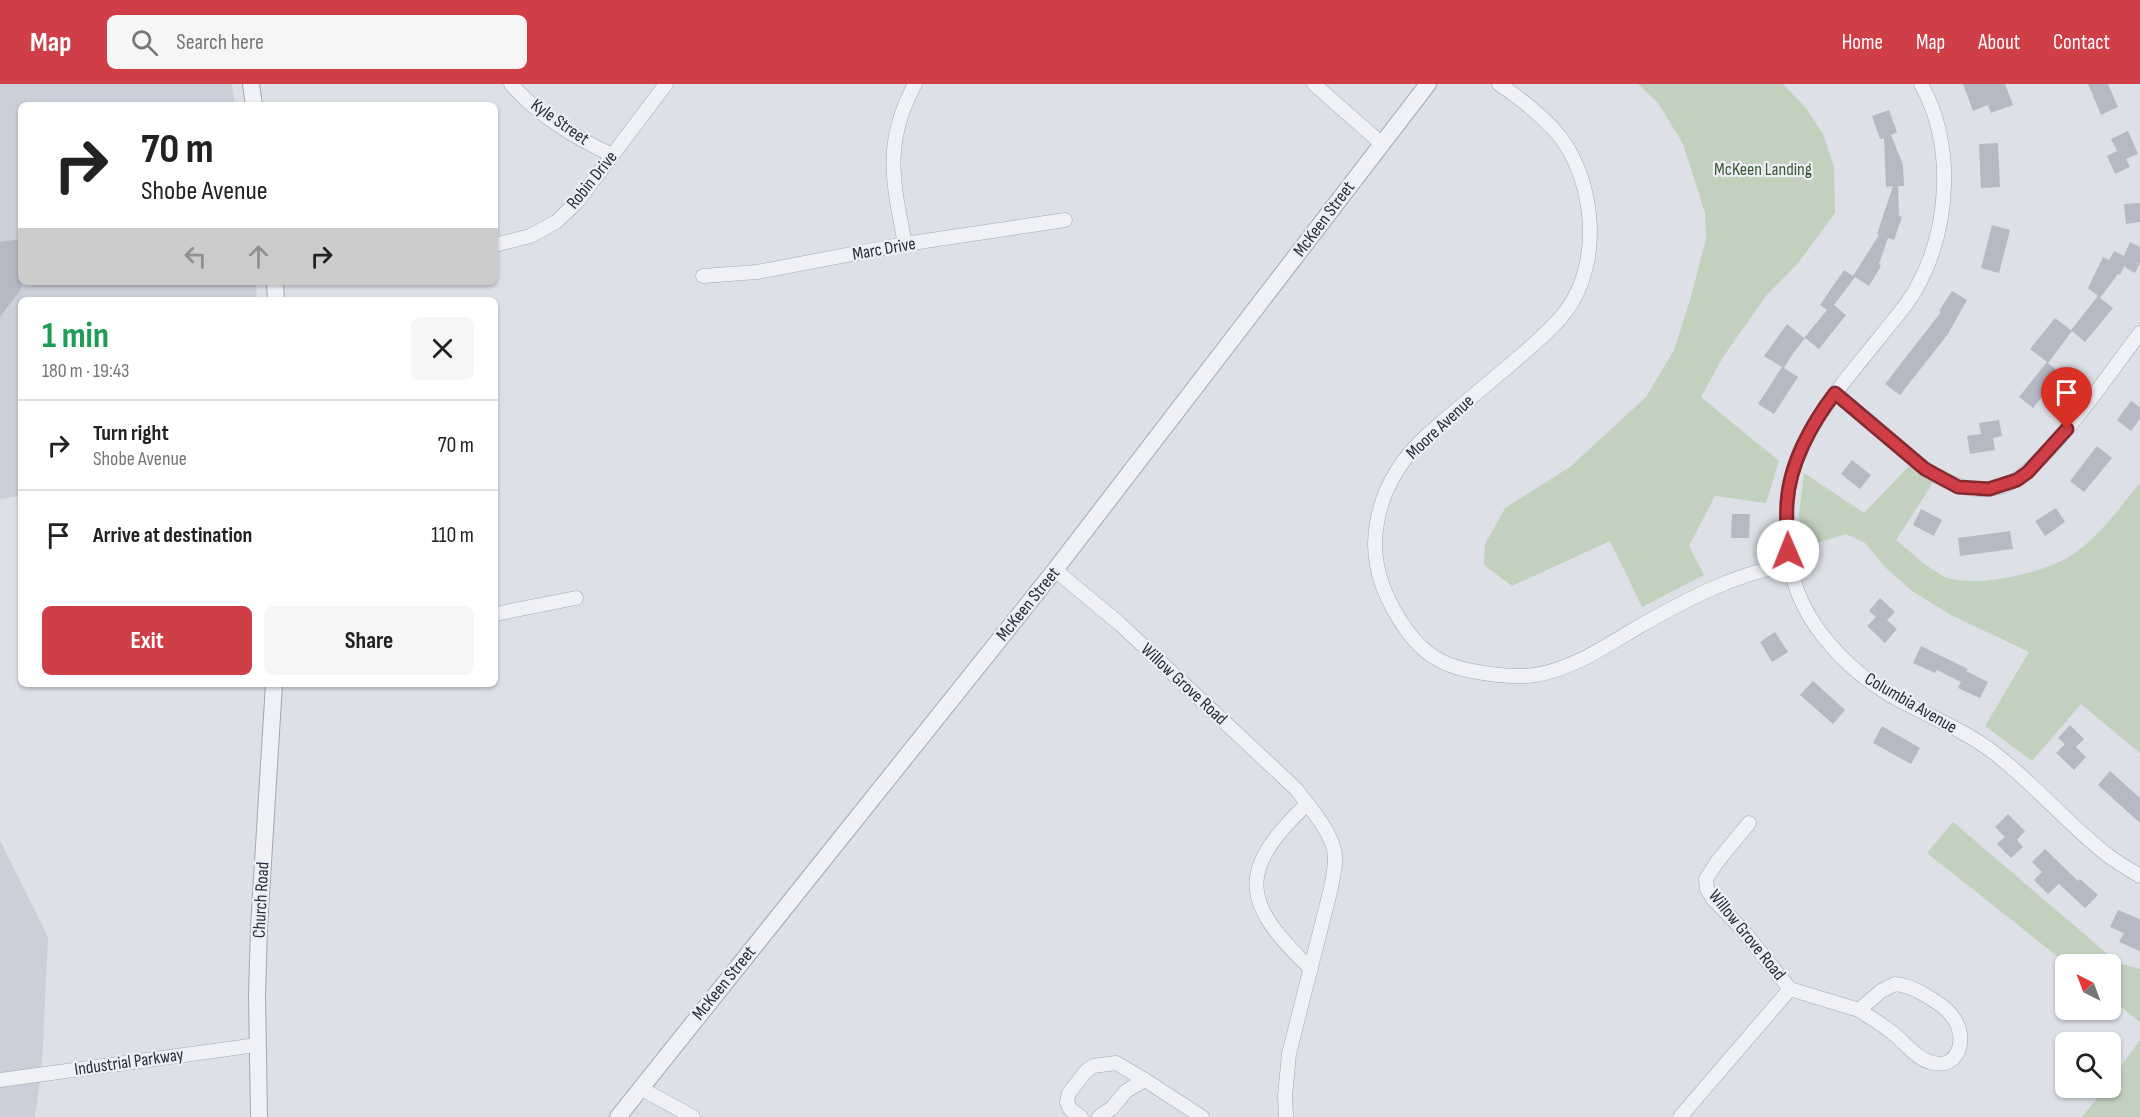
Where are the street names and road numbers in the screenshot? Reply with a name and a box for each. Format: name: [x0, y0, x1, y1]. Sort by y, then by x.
street label: Kyle Street: [527, 94, 593, 150]
street label: Robin Drive: [562, 147, 622, 213]
street label: McKeen Street: [1289, 177, 1359, 261]
street label: Marc Drive: [851, 233, 917, 265]
street label: Moore Avenue: [1402, 390, 1478, 464]
street label: McKeen Street: [992, 563, 1064, 645]
street label: Willow Grove Road: [1137, 639, 1231, 729]
street label: Columbia Avenue: [1861, 668, 1961, 738]
street label: Church Road: [249, 861, 273, 939]
street label: Willow Grove Road: [1704, 886, 1790, 984]
street label: McKeen Street: [688, 942, 760, 1024]
street label: Industrial Parkway: [73, 1044, 185, 1080]

